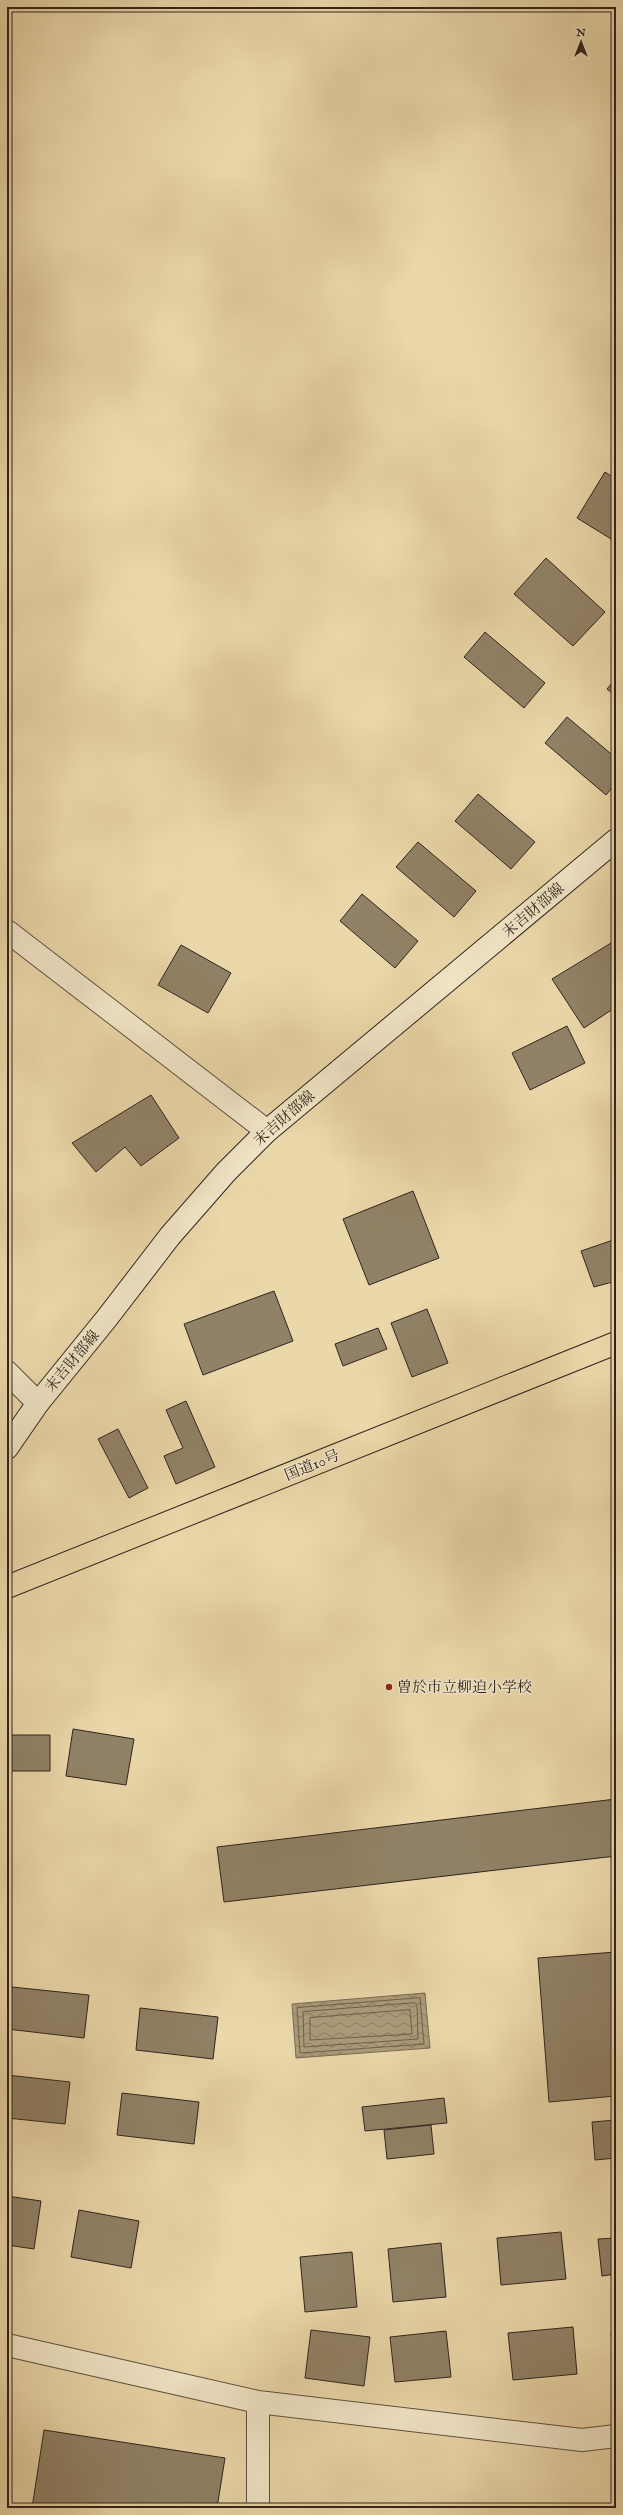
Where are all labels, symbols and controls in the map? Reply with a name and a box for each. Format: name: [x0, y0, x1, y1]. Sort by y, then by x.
north arrow: [561, 22, 601, 62]
text: N: [575, 26, 586, 40]
street label: 末吉財部線: [498, 879, 568, 942]
street label: 末吉財部線: [250, 1087, 319, 1150]
street label: 末吉財部線: [41, 1326, 104, 1396]
street label: 国道10号: [282, 1446, 343, 1485]
place label: 曽於市立柳迫小学校: [397, 1678, 532, 1697]
marker: 曽於市立柳迫小学校: [384, 1682, 394, 1692]

